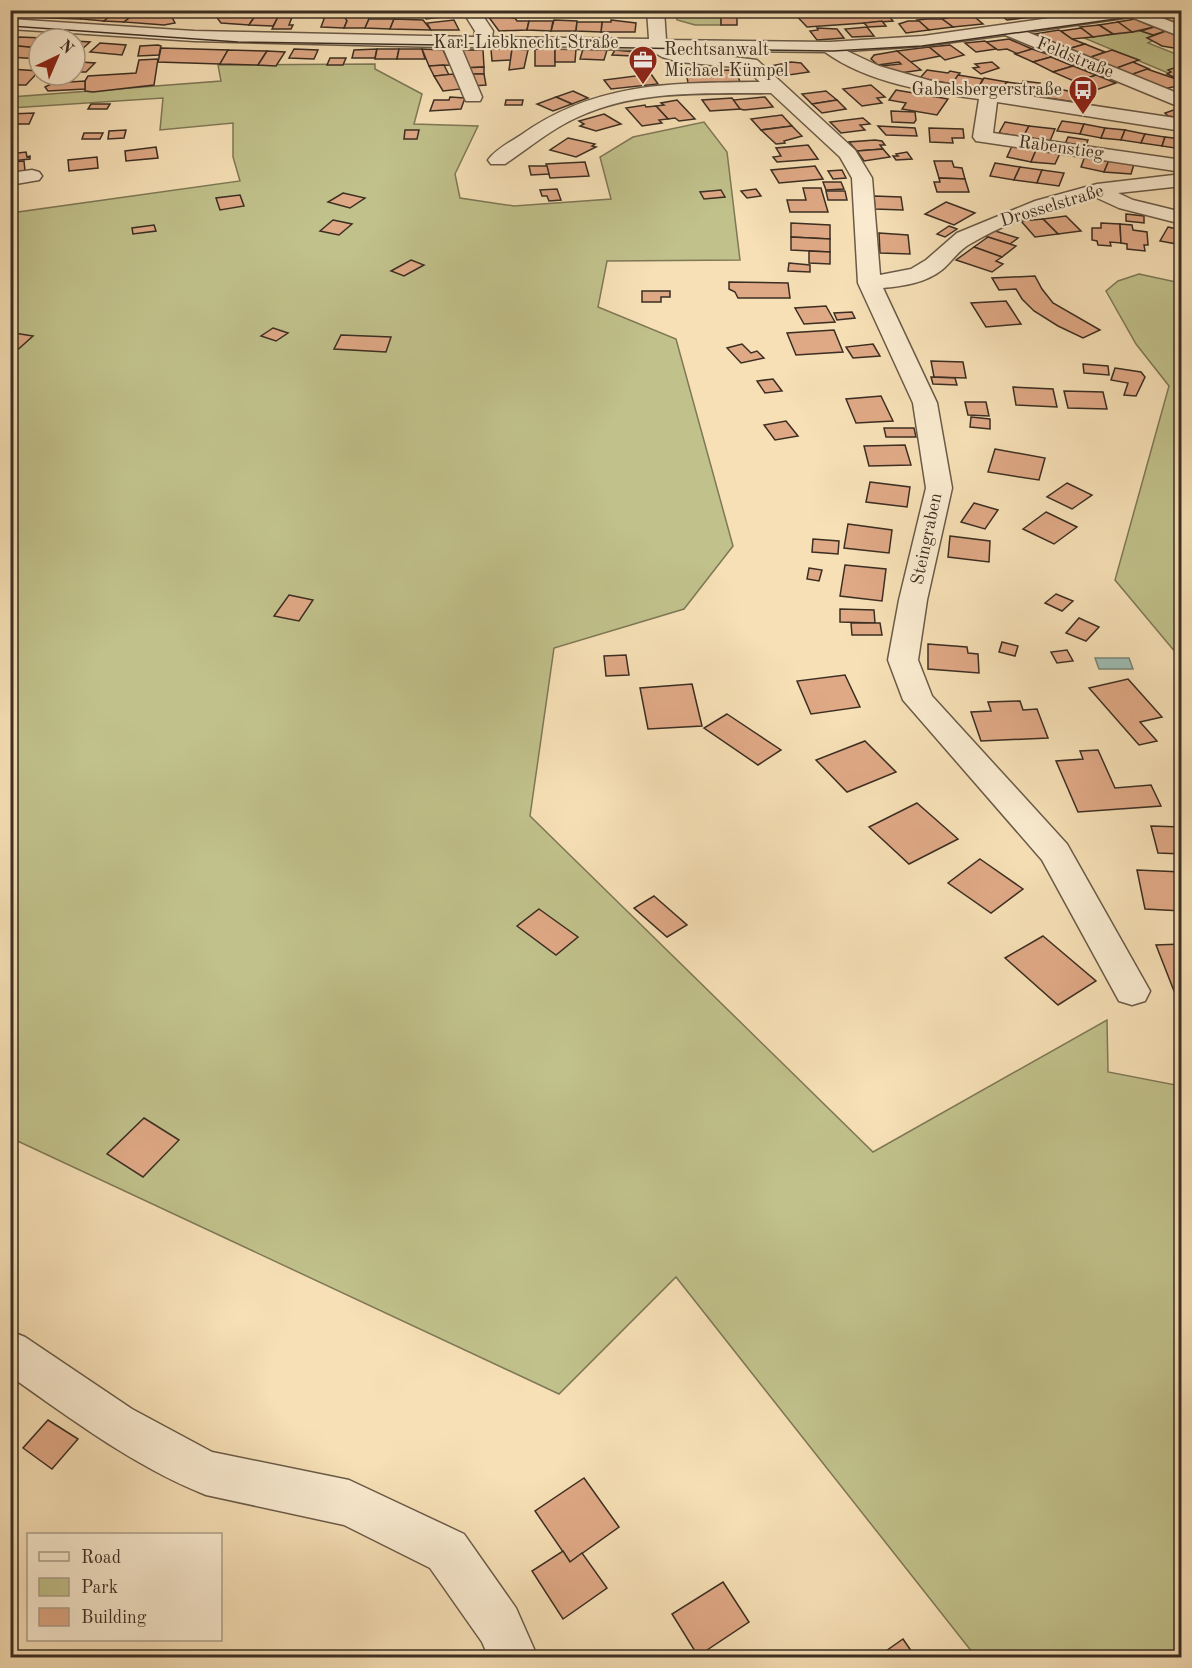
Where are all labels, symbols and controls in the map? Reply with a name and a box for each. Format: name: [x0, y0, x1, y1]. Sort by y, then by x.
north arrow: [27, 27, 87, 87]
street label: Karl-Liebknecht-Straße: [433, 34, 619, 52]
street label: Feldstraße: [1034, 34, 1116, 82]
text: N: [56, 38, 77, 58]
place label: Rechtsanwalt Michael Kümpel: [664, 41, 789, 80]
office icon: Rechtsanwalt Michael Kümpel: [627, 44, 659, 86]
bus stop icon: Gabelsbergerstraße: [1067, 74, 1099, 116]
place label: Gabelsbergerstraße: [912, 81, 1062, 99]
street label: Rabenstieg: [1017, 133, 1105, 163]
street label: Drosselstraße: [998, 182, 1106, 230]
street label: Steingraben: [908, 491, 946, 587]
legend: [27, 1533, 222, 1641]
text: Road: [81, 1549, 121, 1567]
text: Park: [81, 1579, 118, 1597]
text: Building: [81, 1609, 147, 1627]

